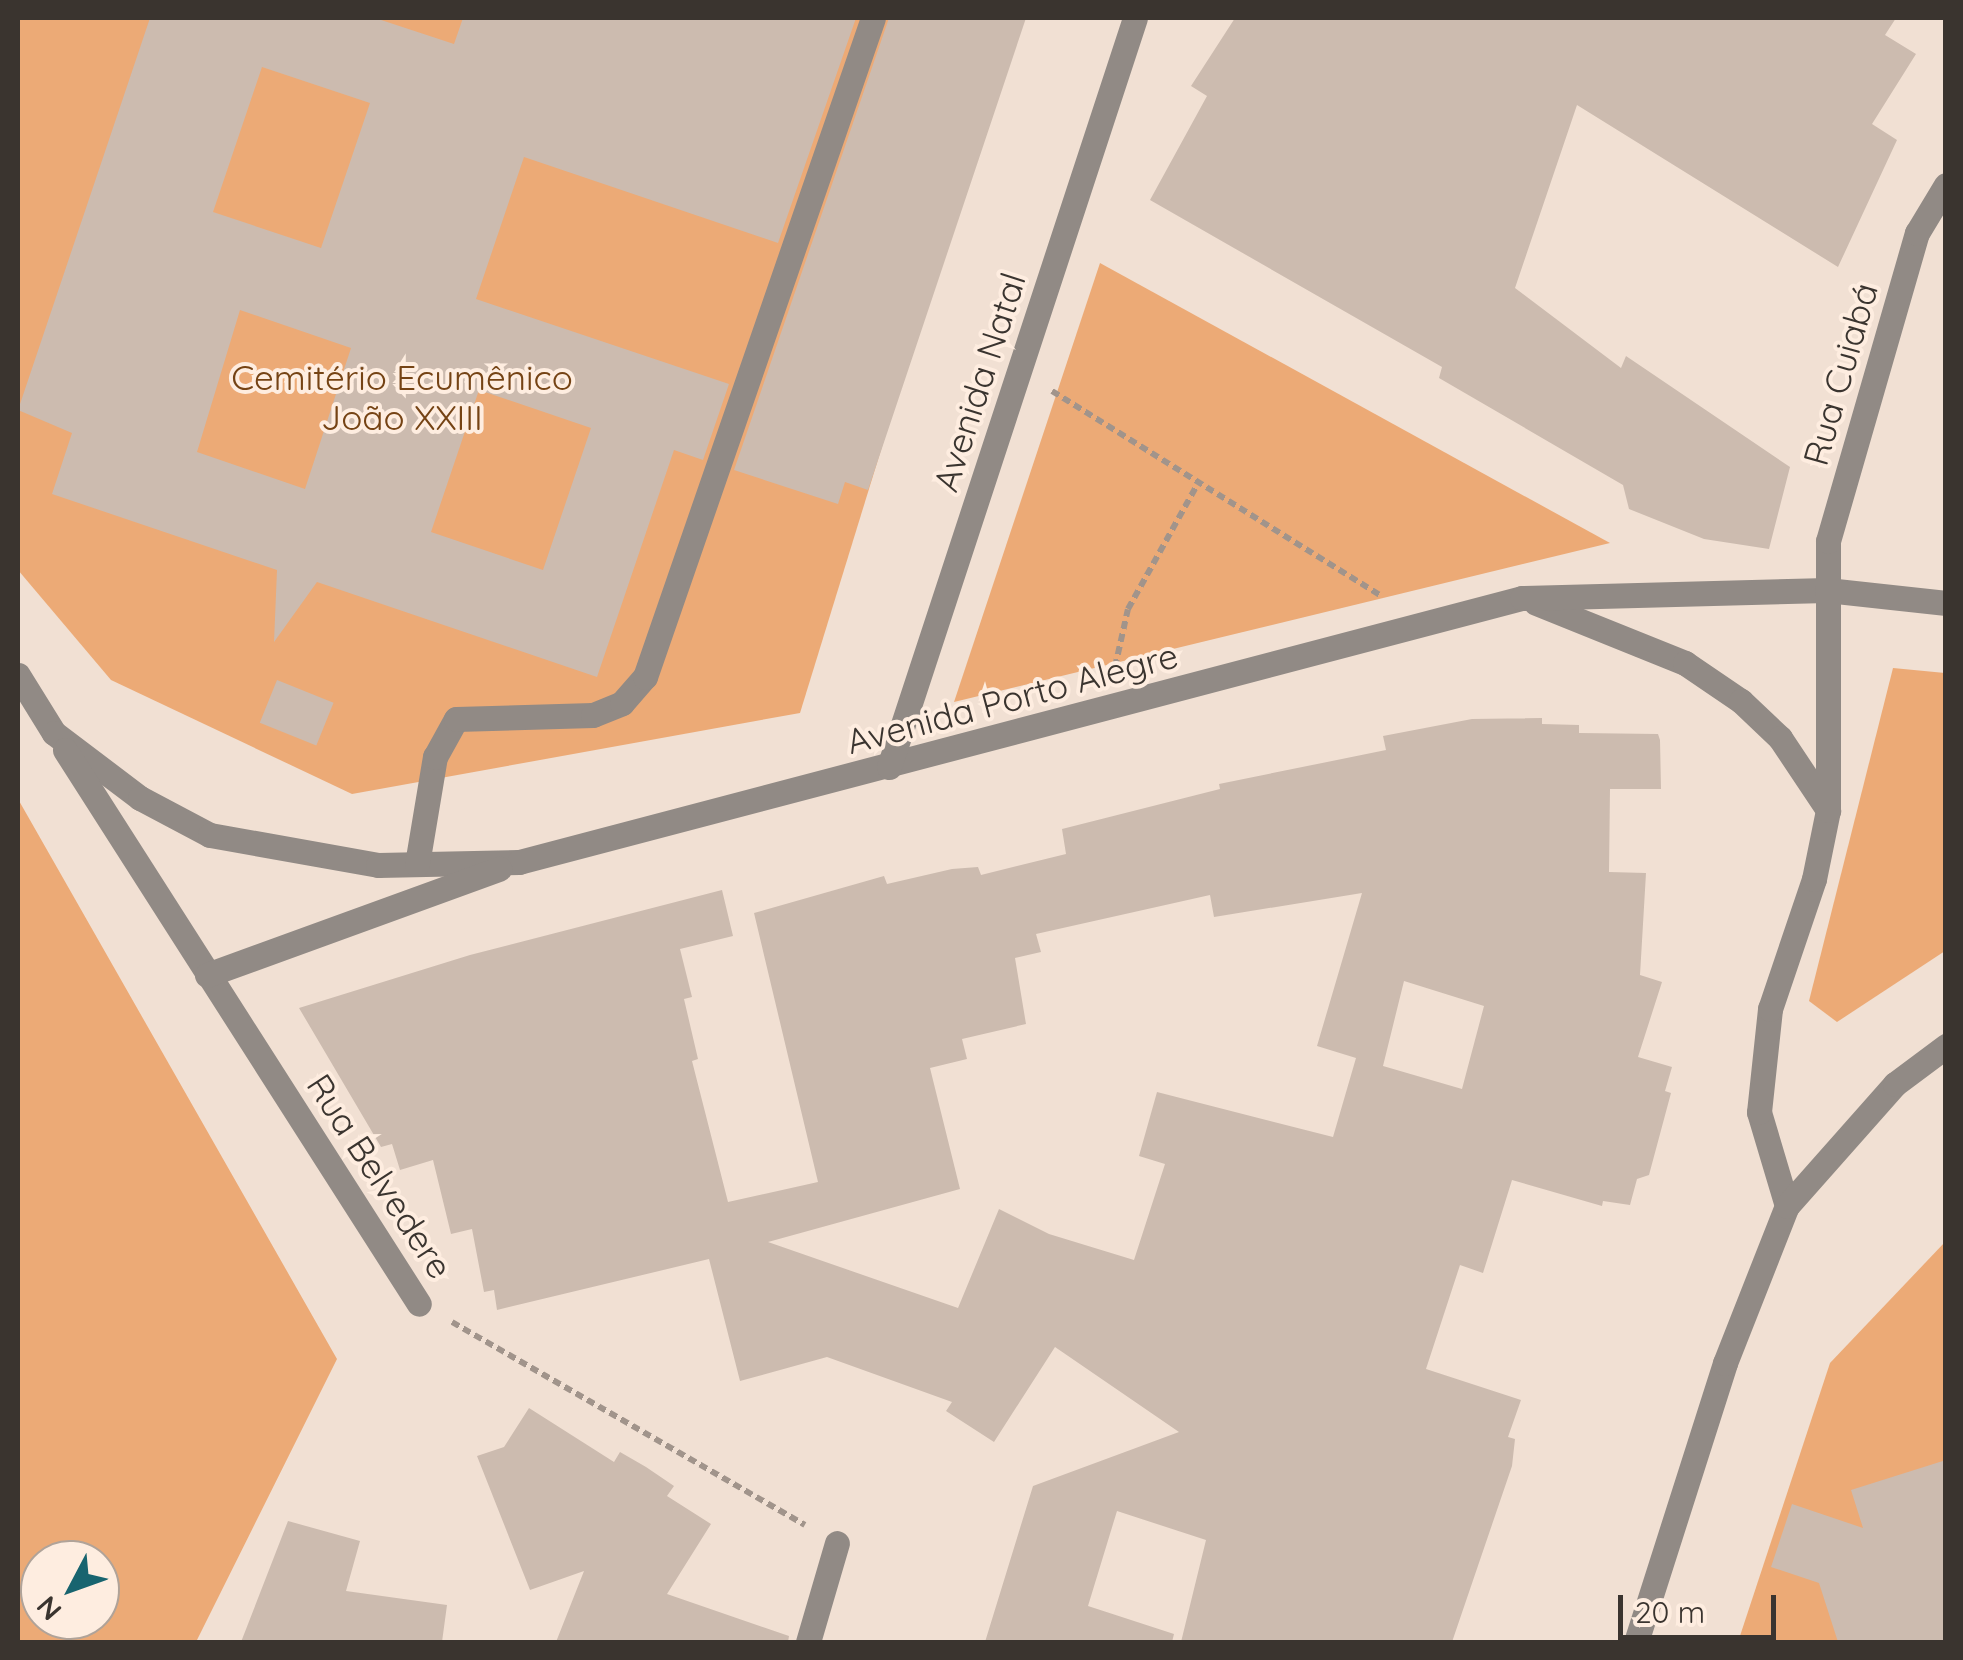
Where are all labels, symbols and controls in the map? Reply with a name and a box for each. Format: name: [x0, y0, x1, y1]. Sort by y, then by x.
street label: Avenida Natal: [924, 267, 1034, 497]
street label: Rua Cuiabá: [1794, 278, 1886, 470]
park label: Cemitério Ecumênico João XXIII: [231, 356, 573, 438]
street label: Avenida Porto Alegre: [842, 634, 1182, 762]
street label: Rua Belvedere: [298, 1066, 462, 1286]
north arrow: [20, 1540, 120, 1640]
scale bar: [1623, 1575, 1780, 1637]
text: N: [29, 1589, 68, 1628]
text: 20 m: [1635, 1593, 1705, 1631]

